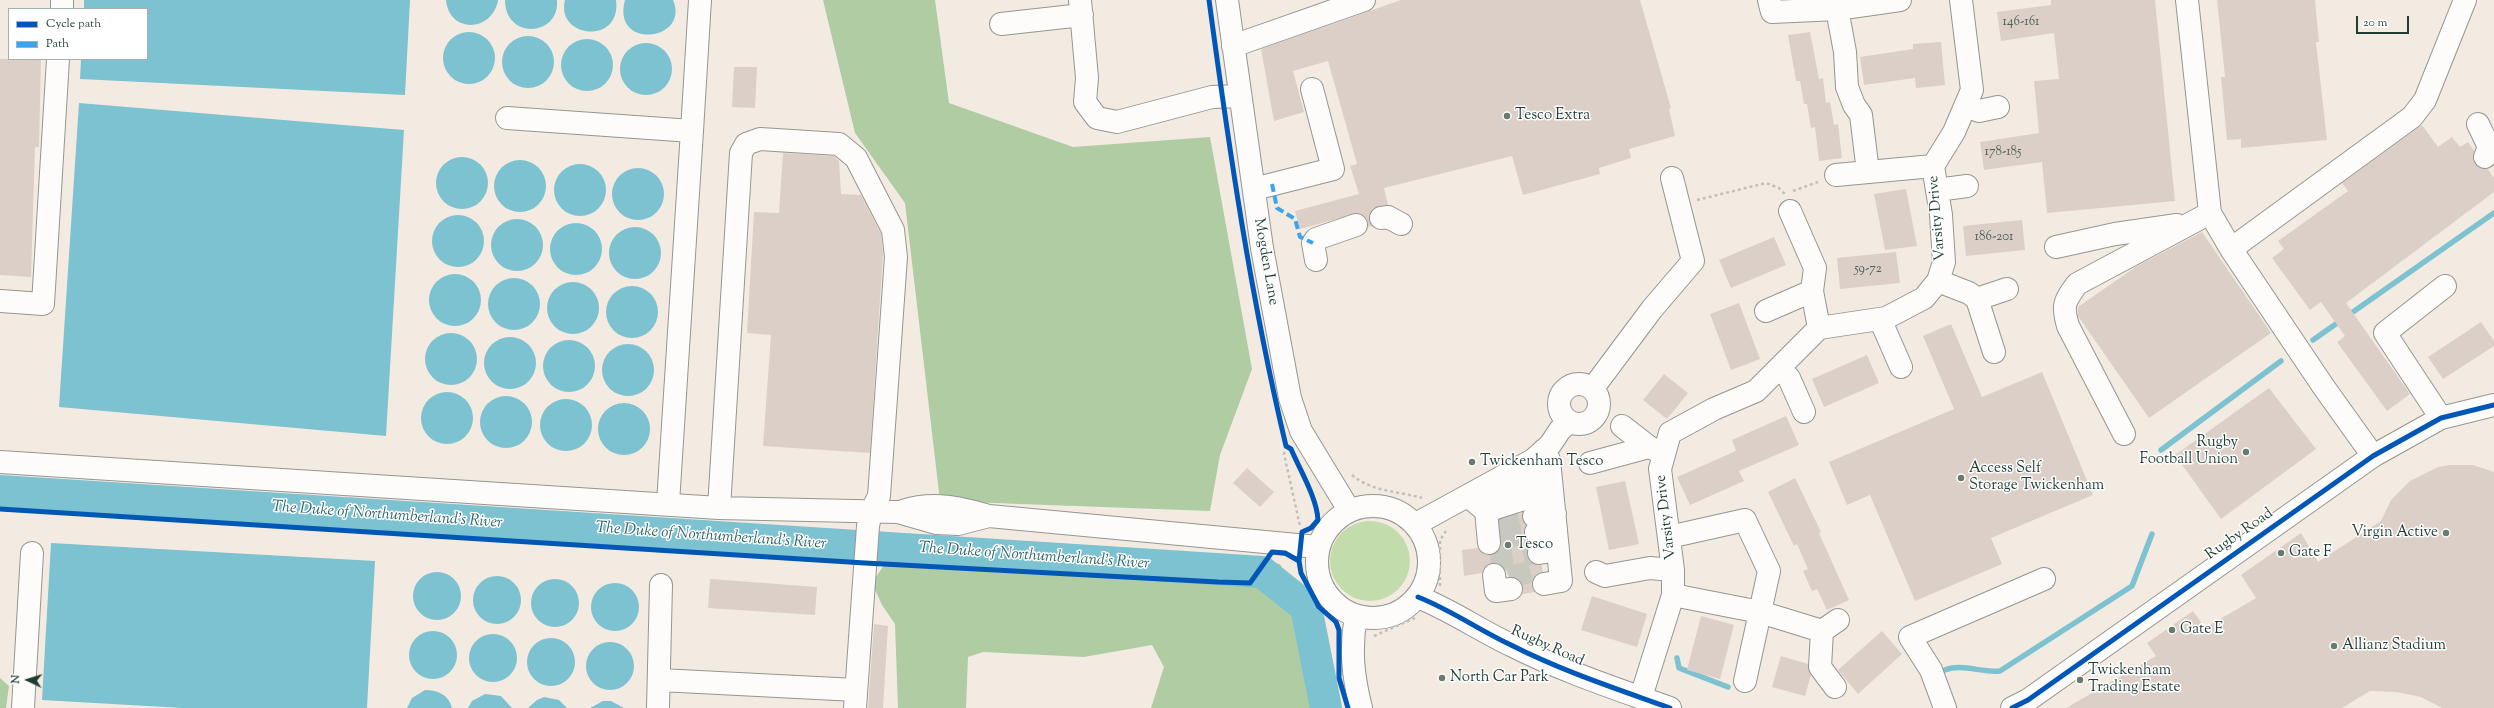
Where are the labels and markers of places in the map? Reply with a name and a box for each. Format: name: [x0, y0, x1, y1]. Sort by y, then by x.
place label: Tesco Extra: [1515, 107, 1590, 125]
marker: Tesco Extra: [1502, 111, 1512, 121]
place label: Rugby Football Union: [2140, 434, 2238, 469]
marker: Rugby Football Union: [2241, 447, 2251, 457]
place label: Twickenham Tesco: [1480, 453, 1603, 471]
marker: Twickenham Tesco: [1467, 457, 1477, 467]
place label: Access Self Storage Twickenham: [1969, 460, 2104, 495]
marker: Access Self Storage Twickenham: [1956, 473, 1966, 483]
place label: Virgin Active: [2351, 524, 2438, 542]
marker: Virgin Active: [2441, 528, 2451, 538]
place label: Tesco: [1516, 536, 1553, 554]
marker: Tesco: [1503, 540, 1513, 550]
place label: Gate F: [2289, 544, 2332, 562]
marker: Gate F: [2276, 548, 2286, 558]
place label: Gate E: [2180, 621, 2223, 639]
marker: Gate E: [2167, 625, 2177, 635]
place label: Allianz Stadium: [2342, 637, 2446, 655]
marker: Allianz Stadium: [2329, 641, 2339, 651]
place label: Twickenham Trading Estate: [2088, 662, 2180, 697]
place label: North Car Park: [1450, 669, 1549, 687]
marker: North Car Park: [1437, 673, 1447, 683]
marker: Twickenham Trading Estate: [2075, 675, 2085, 685]

